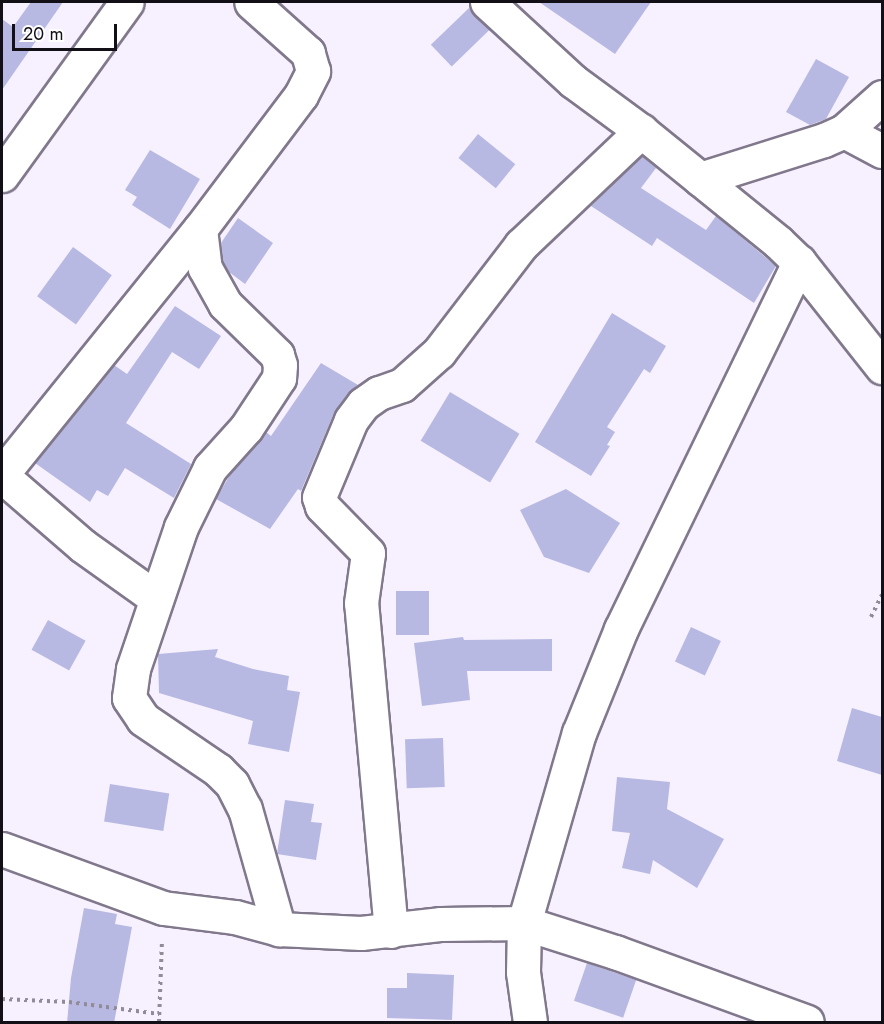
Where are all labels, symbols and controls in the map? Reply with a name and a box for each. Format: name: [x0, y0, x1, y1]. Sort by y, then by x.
scale bar: [15, 12, 120, 50]
text: 20 m: [23, 21, 63, 47]

